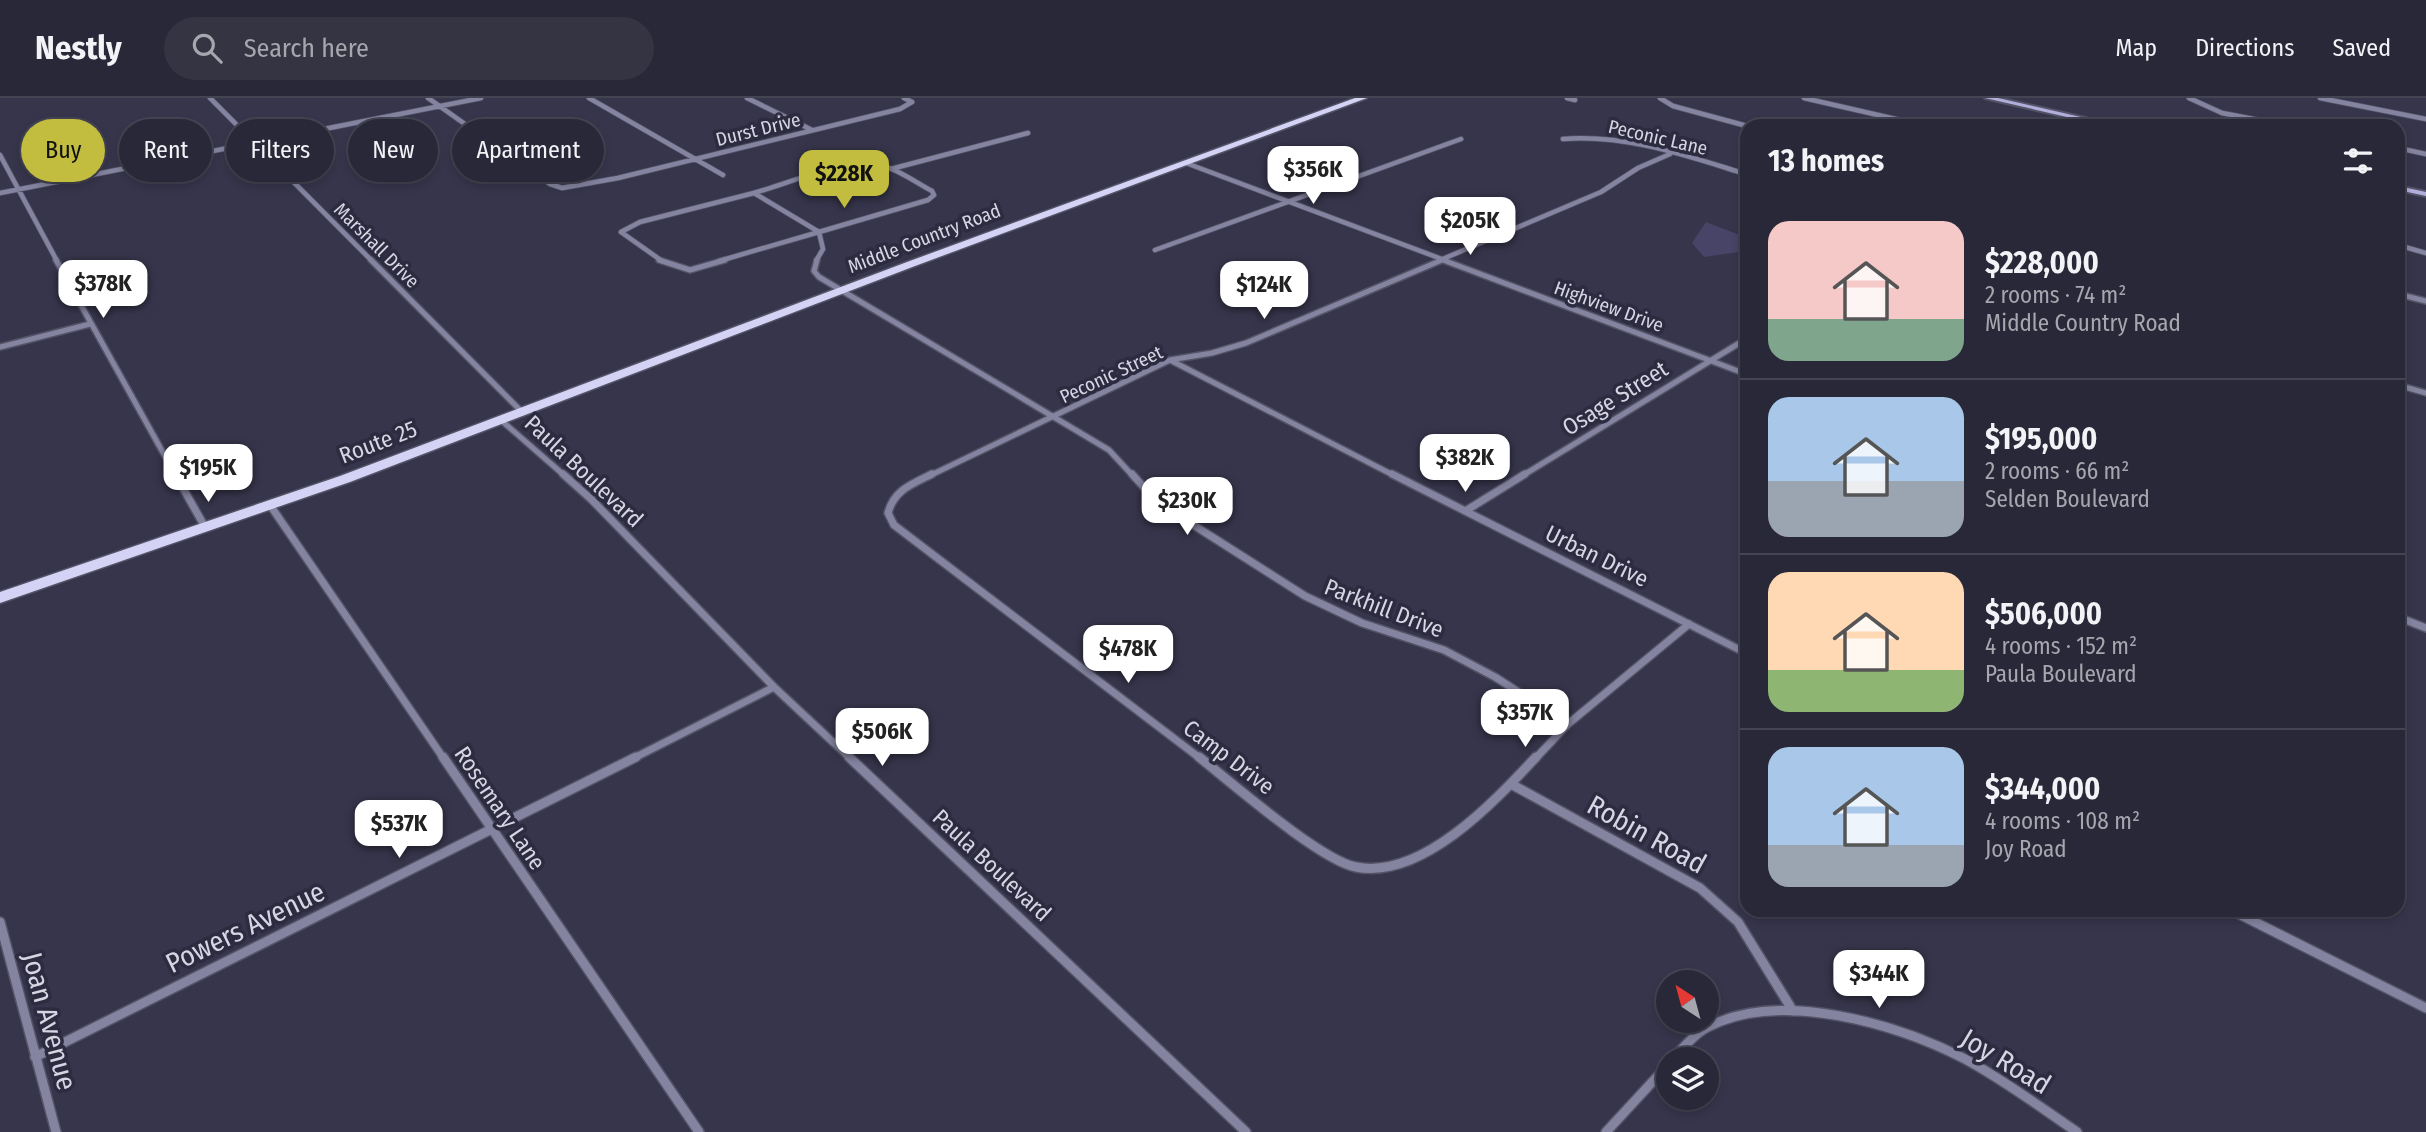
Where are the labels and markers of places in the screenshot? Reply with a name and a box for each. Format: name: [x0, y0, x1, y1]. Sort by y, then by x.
pin: $356K: [1264, 146, 1362, 206]
pin: $228K: [795, 150, 893, 210]
pin: $205K: [1421, 198, 1519, 257]
pin: $378K: [54, 260, 152, 320]
pin: $124K: [1215, 262, 1313, 321]
pin: $382K: [1416, 434, 1514, 494]
pin: $195K: [159, 444, 257, 504]
pin: $230K: [1138, 478, 1236, 537]
pin: $478K: [1079, 626, 1177, 685]
pin: $357K: [1476, 690, 1574, 749]
pin: $506K: [833, 708, 931, 768]
pin: $537K: [350, 800, 448, 860]
pin: $344K: [1830, 950, 1928, 1010]

